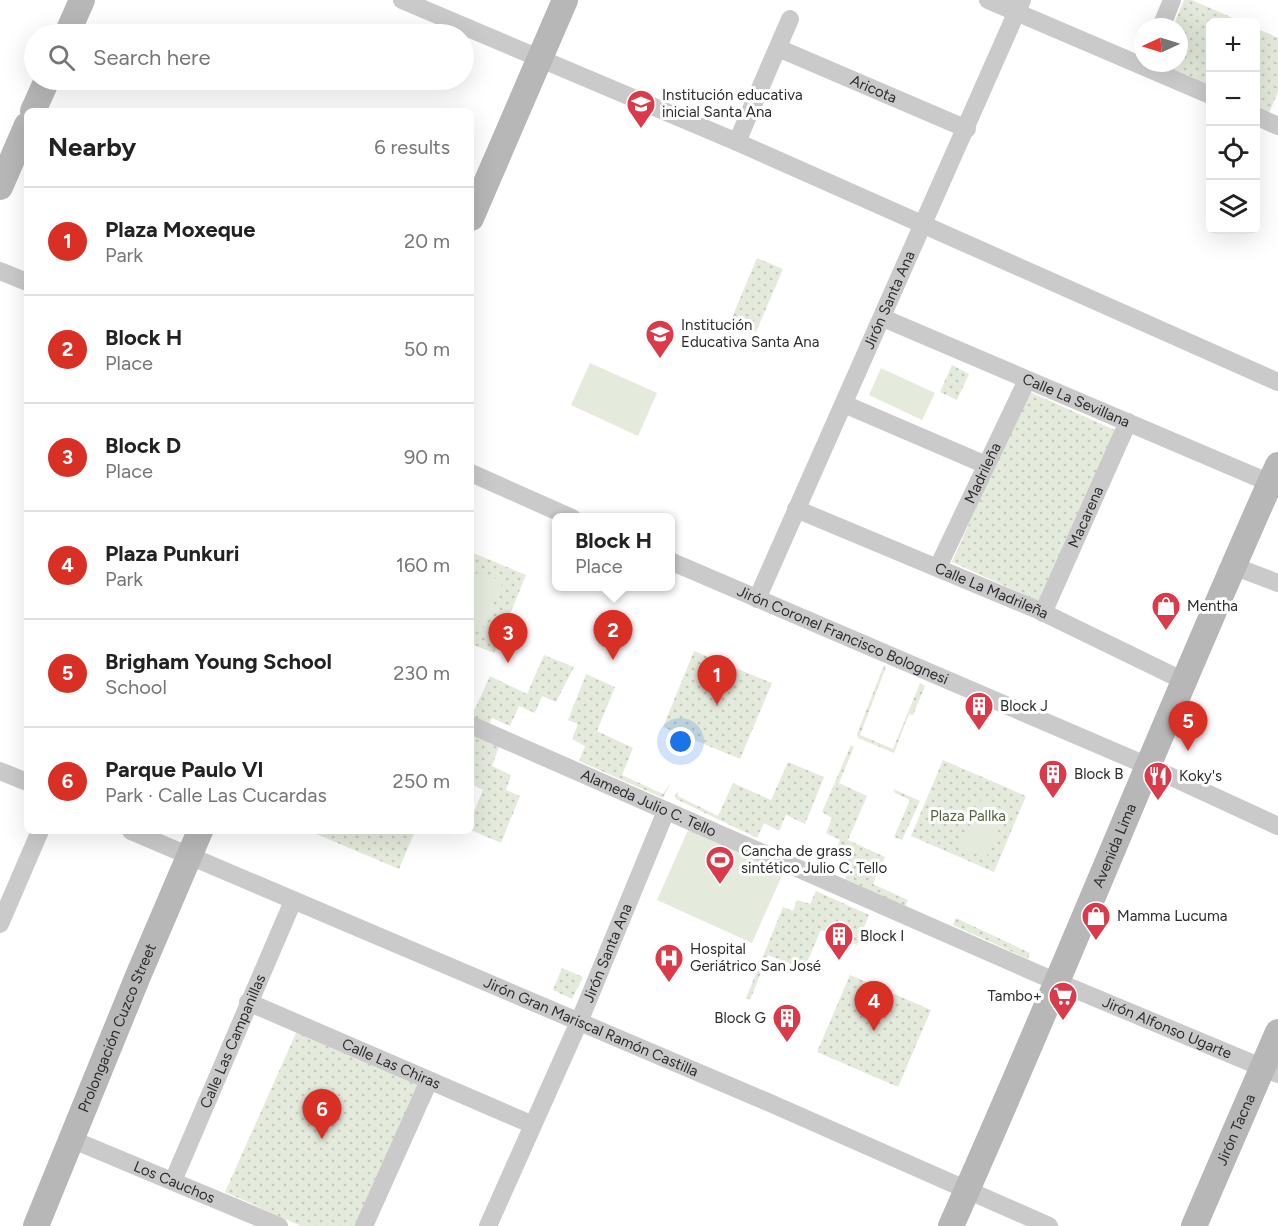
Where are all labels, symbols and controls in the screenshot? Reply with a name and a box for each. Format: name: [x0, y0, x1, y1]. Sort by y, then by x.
north arrow: [1134, 18, 1188, 72]
map controls: [1206, 18, 1260, 234]
button: +: [1206, 18, 1260, 72]
search box: [24, 24, 474, 90]
icon: search: [45, 41, 78, 74]
text: Search here: [93, 44, 211, 71]
street label: Aricota: [848, 71, 900, 107]
button: −: [1206, 72, 1260, 126]
place label: Institución educativa inicial Santa Ana: [662, 86, 803, 121]
school or university icon: Institución educativa inicial Santa Ana: [625, 88, 657, 130]
button: locate: [1206, 126, 1260, 180]
text: Nearby: [48, 131, 136, 163]
text: 6 results: [374, 135, 450, 159]
button: layers: [1206, 180, 1260, 234]
text: Plaza Moxeque: [105, 216, 255, 243]
text: 1: [63, 229, 72, 253]
text: 20 m: [404, 229, 450, 253]
text: Park: [105, 243, 143, 267]
street label: Jirón Santa Ana: [860, 248, 919, 352]
place label: Institución Educativa Santa Ana: [681, 316, 819, 351]
school or university icon: Institución Educativa Santa Ana: [644, 318, 676, 360]
text: Block H: [105, 324, 182, 351]
text: 2: [62, 337, 73, 361]
text: 50 m: [404, 337, 450, 361]
text: Place: [105, 351, 153, 375]
street label: Calle La Sevillana: [1020, 370, 1133, 431]
text: Block D: [105, 432, 181, 459]
street label: Madrileña: [961, 440, 1005, 506]
text: 3: [62, 445, 73, 469]
text: 90 m: [404, 445, 450, 469]
text: Place: [105, 459, 153, 483]
street label: Macarena: [1064, 484, 1107, 551]
popup: [552, 513, 675, 591]
text: Block H: [575, 527, 652, 554]
text: Plaza Punkuri: [105, 540, 240, 567]
text: 4: [61, 553, 74, 577]
text: 160 m: [396, 553, 450, 577]
text: Place: [575, 554, 623, 578]
street label: Calle La Madrileña: [932, 559, 1051, 623]
text: Park: [105, 567, 143, 591]
street label: Jirón Coronel Francisco Bolognesi: [734, 582, 951, 688]
shop icon: Mentha: [1150, 590, 1182, 632]
place label: Mentha: [1187, 597, 1238, 615]
pin: 2: [594, 610, 632, 660]
pin: 3: [488, 614, 528, 663]
text: Brigham Young School: [105, 648, 332, 675]
pin: 1: [698, 656, 736, 705]
text: 5: [62, 661, 73, 685]
text: 230 m: [393, 661, 450, 685]
text: School: [105, 675, 167, 699]
building icon: Block J: [963, 690, 995, 732]
place label: Block J: [1000, 697, 1048, 715]
pin: 5: [1168, 702, 1208, 751]
your location: [666, 727, 695, 756]
text: Parque Paulo Vl: [105, 756, 263, 783]
building icon: Block B: [1037, 758, 1069, 800]
restaurant icon: Koky's: [1142, 760, 1174, 802]
street label: Alameda Julio C. Tello: [578, 765, 719, 841]
place label: Block B: [1074, 765, 1123, 783]
place label: Koky's: [1179, 767, 1222, 785]
text: 6: [62, 769, 73, 793]
text: 250 m: [393, 769, 450, 793]
text: Park · Calle Las Cucardas: [105, 783, 327, 807]
street label: Avenida Lima: [1089, 801, 1140, 890]
park label: Plaza Pallka: [930, 807, 1006, 825]
place label: Cancha de grass sintético Julio C. Tello: [741, 842, 887, 877]
sports icon: Cancha de grass sintético Julio C. Tello: [704, 844, 736, 886]
shop icon: Mamma Lucuma: [1080, 900, 1112, 942]
street label: Jirón Santa Ana: [579, 901, 636, 1005]
place label: Mamma Lucuma: [1117, 907, 1227, 925]
building icon: Block I: [823, 920, 855, 962]
place label: Block I: [860, 927, 904, 945]
place label: Hospital Geriátrico San José: [690, 940, 821, 975]
street label: Prolongación Cuzco Street: [74, 941, 160, 1115]
hospital icon: Hospital Geriátrico San José: [653, 942, 685, 984]
street label: Calle Las Campanillas: [196, 972, 270, 1111]
street label: Jirón Gran Mariscal Ramón Castilla: [481, 973, 701, 1080]
supermarket icon: Tambo+: [1047, 980, 1079, 1022]
pin: 4: [854, 982, 894, 1031]
place label: Tambo+: [987, 987, 1042, 1005]
street label: Jirón Alfonso Ugarte: [1100, 993, 1234, 1063]
building icon: Block G: [771, 1002, 803, 1044]
place label: Block G: [714, 1009, 766, 1027]
street label: Calle Las Chiras: [339, 1035, 443, 1093]
pin: 6: [302, 1090, 342, 1139]
street label: Jirón Tacna: [1212, 1091, 1259, 1168]
street label: Los Cauchos: [131, 1157, 218, 1207]

